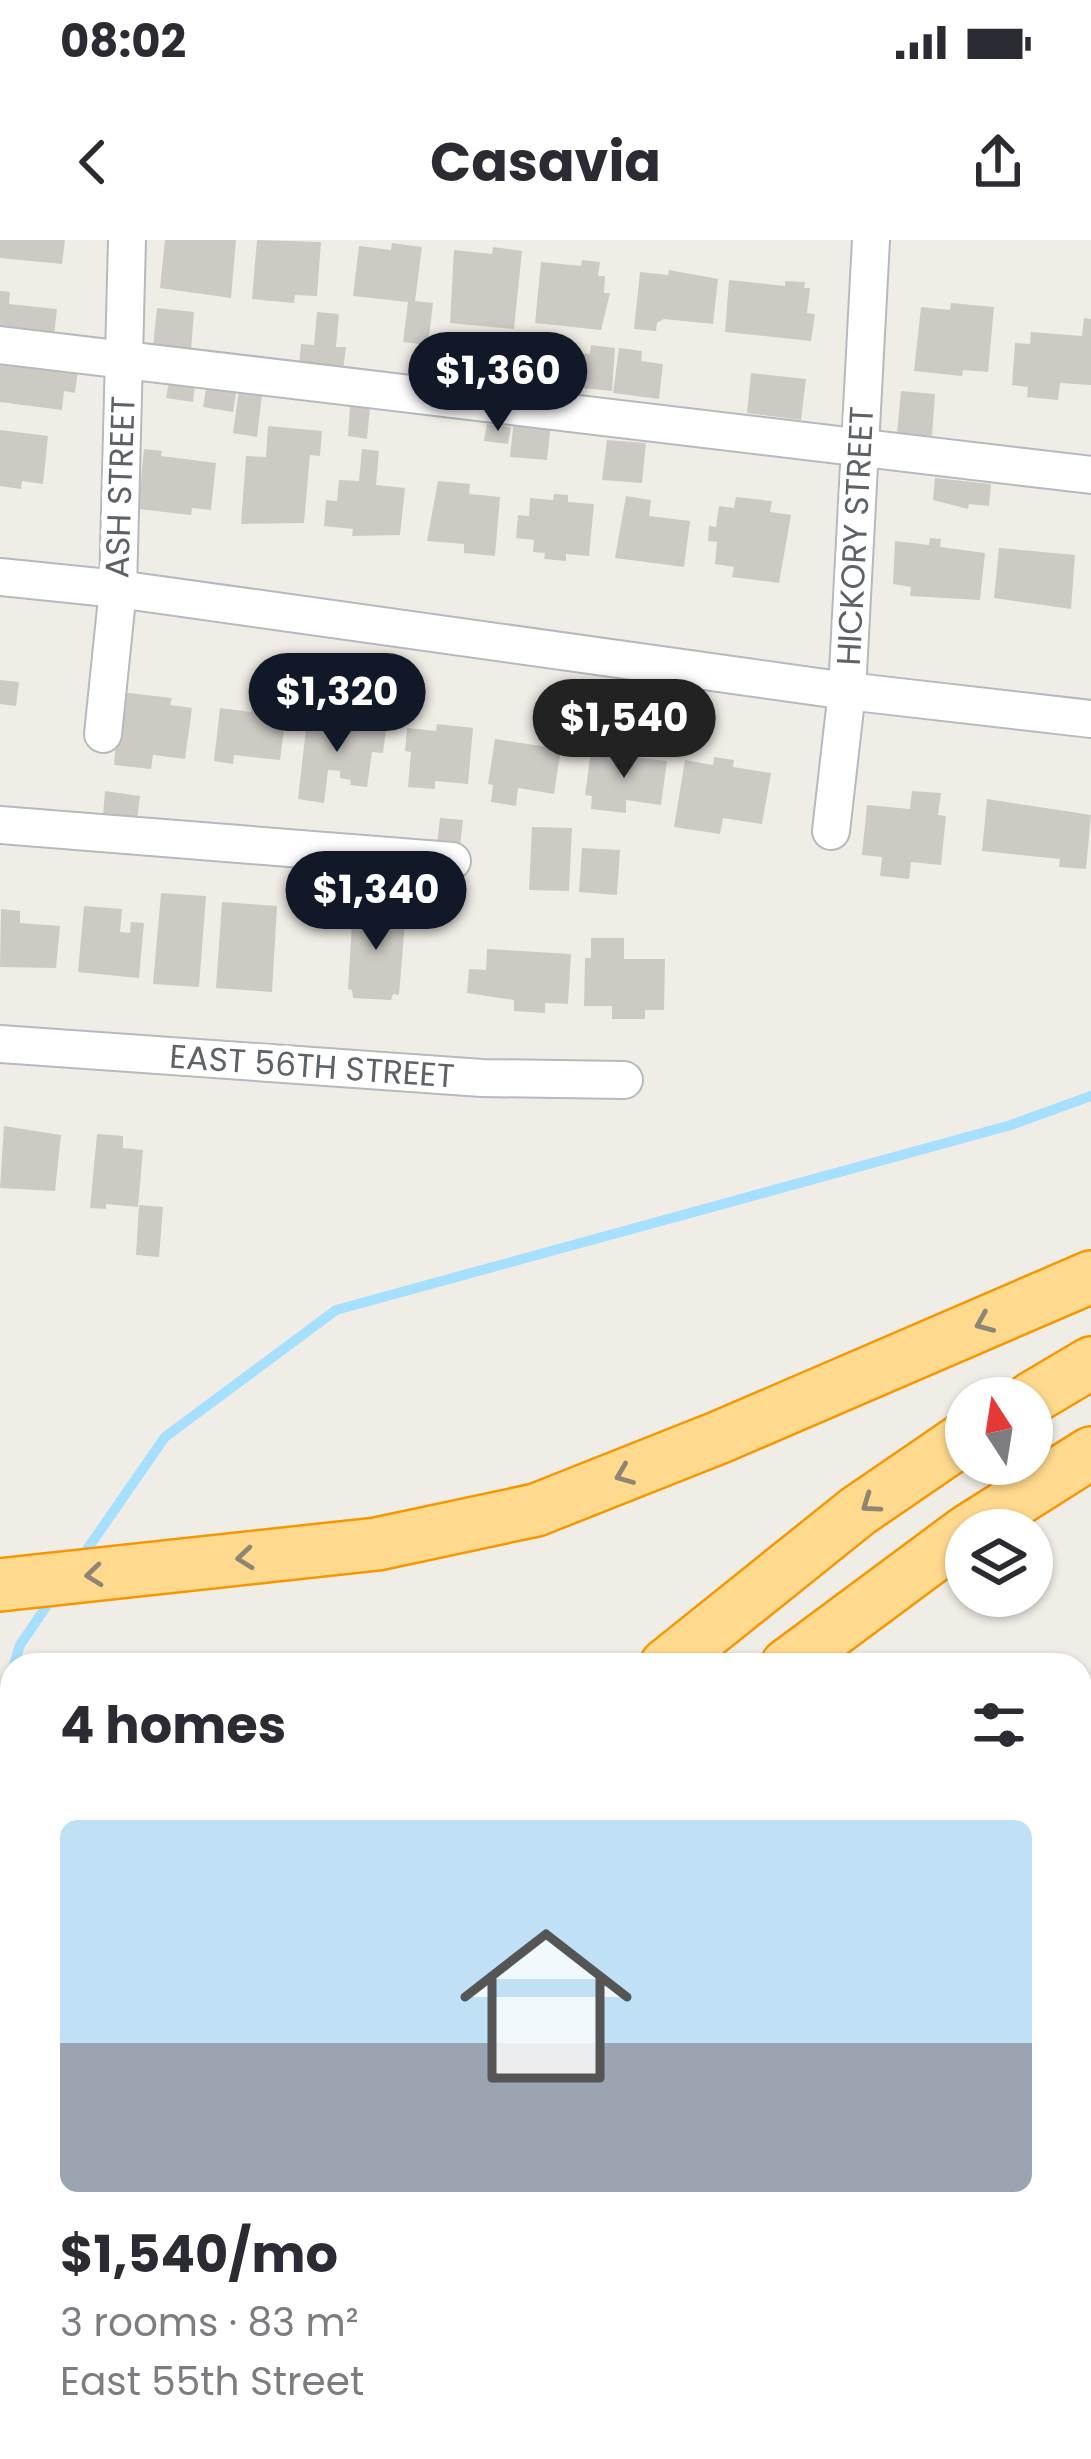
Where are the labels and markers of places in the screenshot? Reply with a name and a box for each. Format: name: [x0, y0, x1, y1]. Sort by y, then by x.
pin: $1,360: [400, 332, 596, 434]
pin: $1,320: [239, 653, 435, 755]
pin: $1,540: [526, 679, 722, 781]
pin: $1,340: [278, 851, 474, 953]

